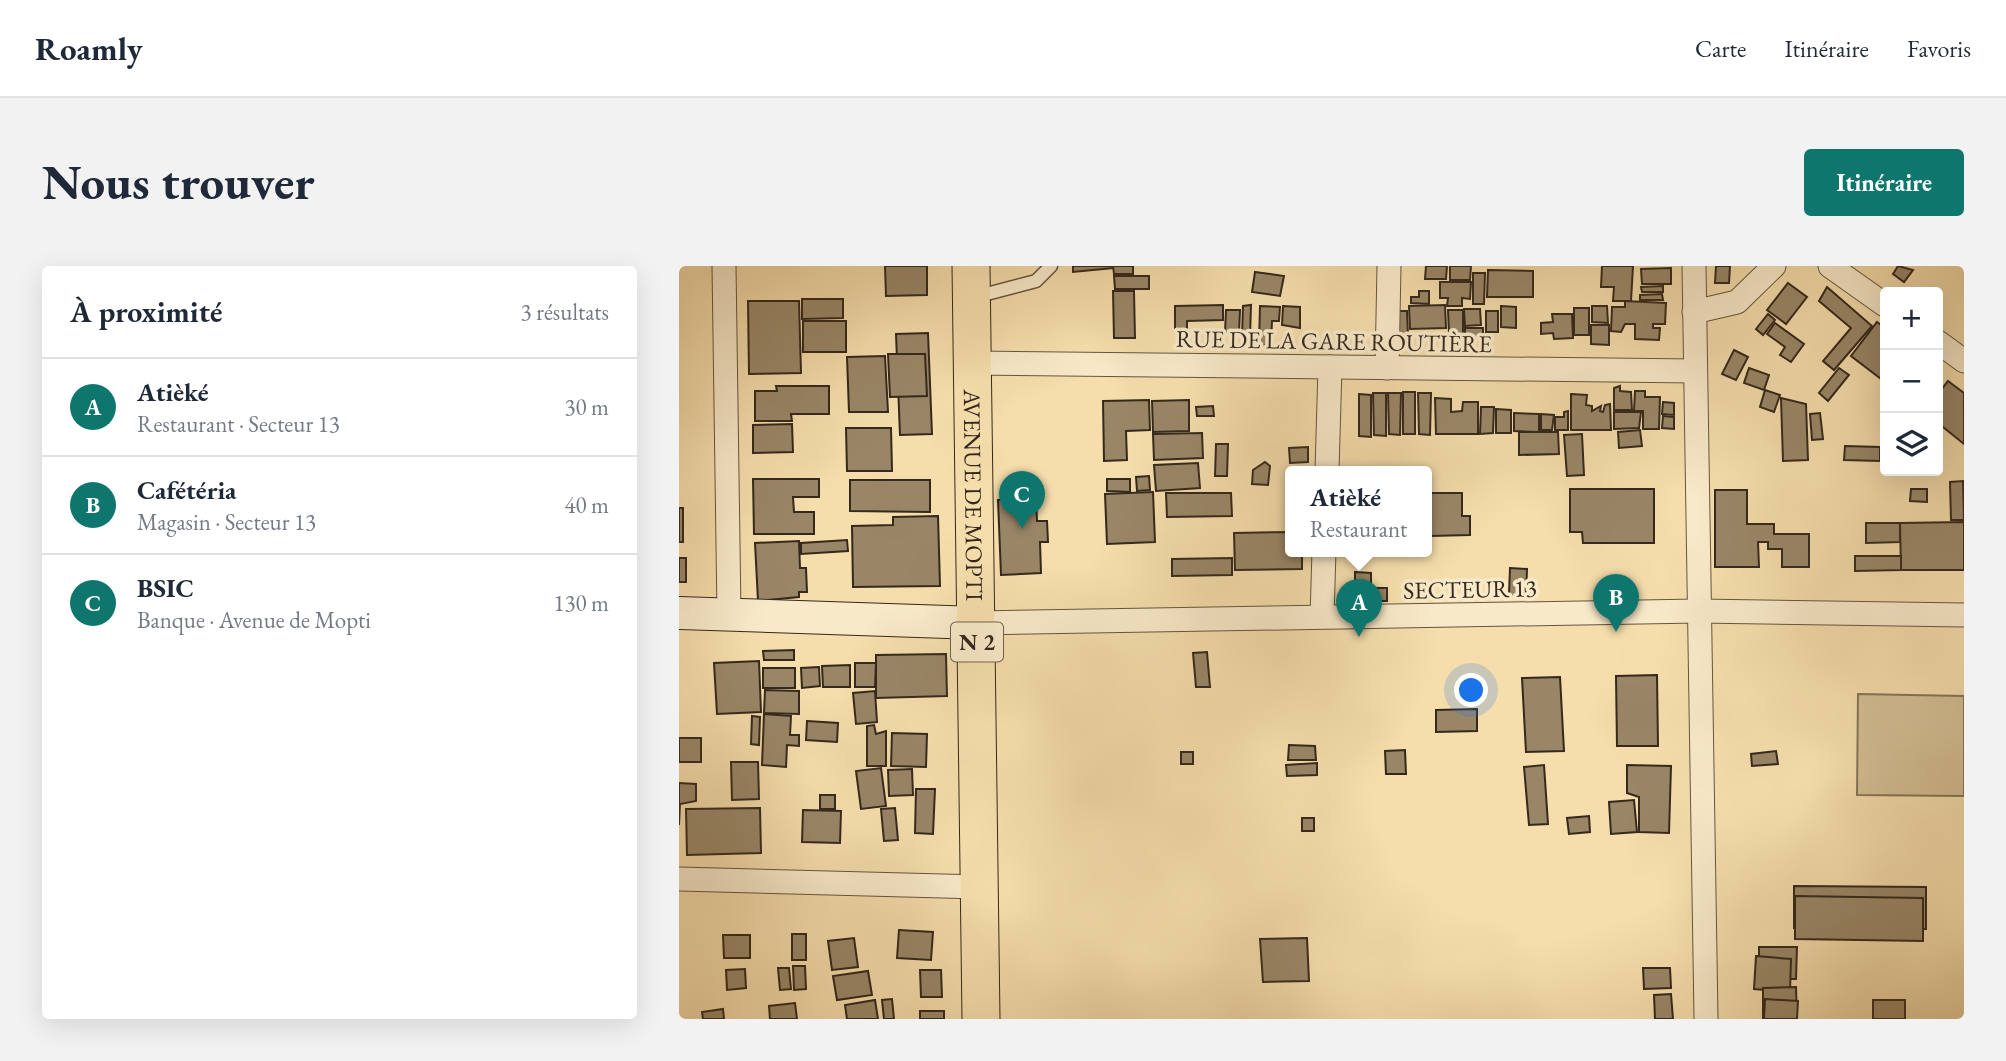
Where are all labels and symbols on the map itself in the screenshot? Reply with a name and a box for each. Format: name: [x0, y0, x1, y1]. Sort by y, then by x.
street label: RUE DE LA GARE ROUTIÈRE: [1176, 323, 1492, 359]
street label: AVENUE DE MOPTI: [957, 388, 991, 601]
pin: C: [999, 471, 1045, 529]
street label: SECTEUR 13: [1403, 572, 1537, 606]
pin: B: [1593, 574, 1639, 632]
pin: A: [1336, 579, 1382, 637]
road number: N 2: [951, 622, 1003, 662]
your location: [1454, 673, 1488, 707]

